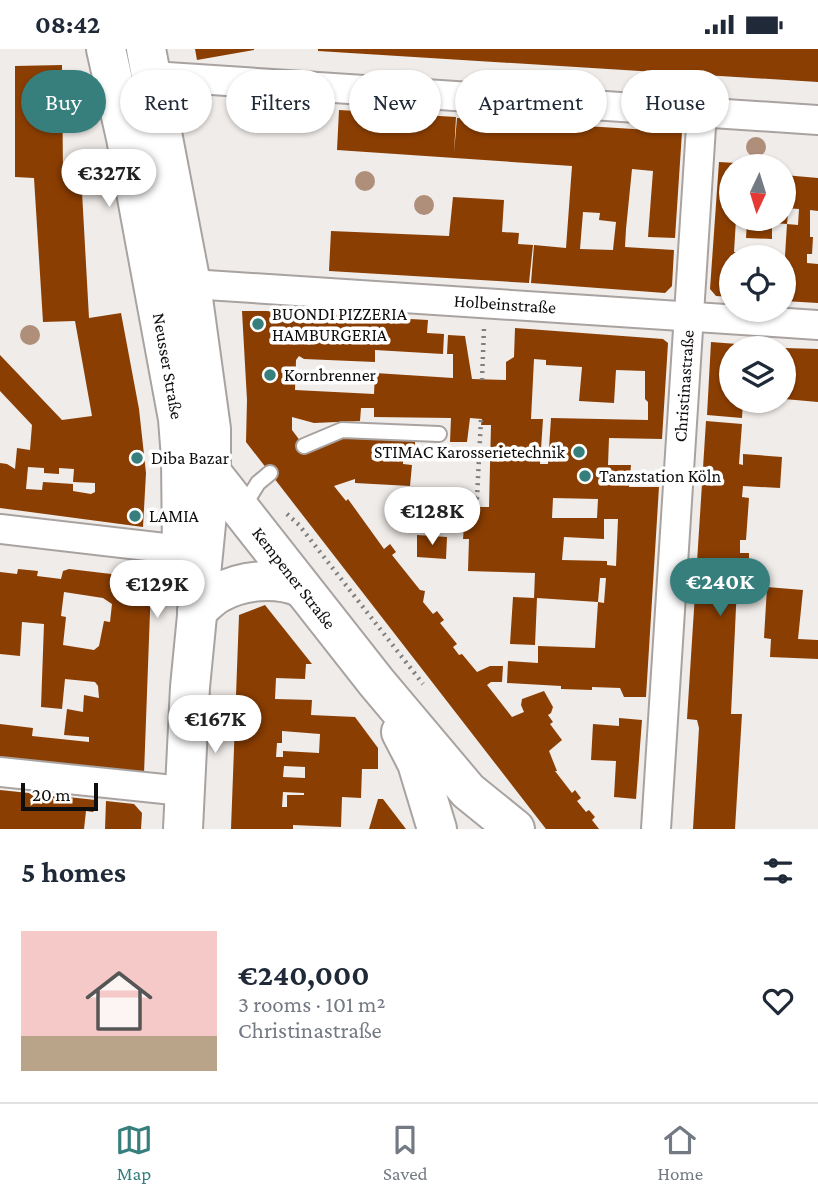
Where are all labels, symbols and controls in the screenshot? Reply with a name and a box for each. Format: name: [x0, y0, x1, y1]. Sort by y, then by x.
text: 08:42: [35, 10, 100, 39]
chip: Buy: [21, 70, 106, 133]
chip: Rent: [120, 70, 212, 133]
chip: Filters: [226, 70, 335, 133]
chip: New: [349, 70, 441, 133]
chip: Apartment: [455, 70, 607, 133]
chip: House: [621, 70, 729, 133]
pin: €327K: [60, 149, 158, 209]
north arrow: [719, 154, 796, 231]
map controls: [719, 154, 796, 413]
text: €327K: [77, 159, 141, 185]
button: locate: [719, 245, 796, 322]
street label: Holbeinstraße: [453, 290, 557, 318]
place label: BUONDI PIZZERIA HAMBURGERIA: [272, 304, 408, 345]
street label: Neusser Straße: [149, 311, 187, 421]
marker: BUONDI PIZZERIA HAMBURGERIA: [250, 316, 266, 332]
street label: Christinastraße: [670, 329, 698, 443]
button: layers: [719, 336, 796, 413]
place label: Kornbrenner: [284, 365, 377, 385]
marker: Kornbrenner: [262, 367, 278, 383]
place label: STIMAC Karosserietechnik: [374, 442, 565, 462]
marker: STIMAC Karosserietechnik: [571, 444, 587, 460]
place label: Diba Bazar: [151, 448, 230, 468]
marker: Diba Bazar: [129, 450, 145, 466]
place label: Tanzstation Köln: [599, 466, 722, 486]
marker: Tanzstation Köln: [577, 468, 593, 484]
pin: €128K: [383, 487, 481, 547]
text: €128K: [400, 497, 464, 523]
place label: LAMIA: [149, 506, 200, 526]
marker: LAMIA: [127, 508, 143, 524]
street label: Kempener Straße: [248, 523, 340, 633]
pin: €240K: [671, 559, 769, 618]
pin: €129K: [108, 561, 206, 620]
text: €240K: [686, 568, 754, 594]
text: €129K: [126, 570, 188, 596]
pin: €167K: [166, 695, 264, 755]
text: €167K: [184, 705, 246, 731]
scale bar: [21, 780, 98, 812]
text: 20 m: [32, 784, 71, 805]
icon: filters: [759, 852, 797, 890]
text: 5 homes: [21, 855, 126, 888]
text: €240,000: [238, 958, 370, 991]
icon: home: [77, 959, 161, 1043]
icon: heart: [759, 982, 797, 1020]
text: 3 rooms · 101 m²: [238, 991, 385, 1017]
text: Christinastraße: [238, 1017, 382, 1043]
tab: Map: [115, 1121, 153, 1184]
tab: Saved: [383, 1121, 428, 1184]
tab: Home: [657, 1121, 703, 1184]

